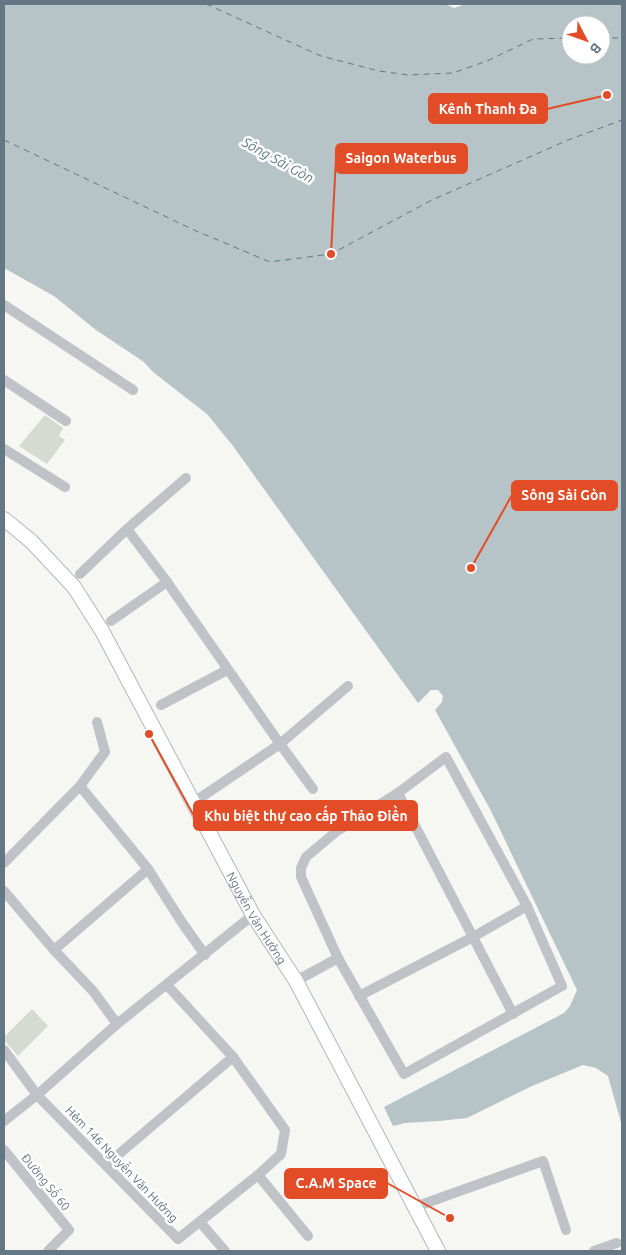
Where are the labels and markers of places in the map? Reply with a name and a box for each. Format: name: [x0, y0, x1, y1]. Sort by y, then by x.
callout: Kênh Thanh Đa: [429, 94, 547, 123]
callout: Saigon Waterbus: [336, 144, 467, 173]
callout: Sông Sài Gòn: [512, 481, 617, 510]
callout: Khu biệt thự cao cấp Thảo Điền: [194, 801, 417, 830]
callout: C.A.M Space: [285, 1169, 387, 1198]

